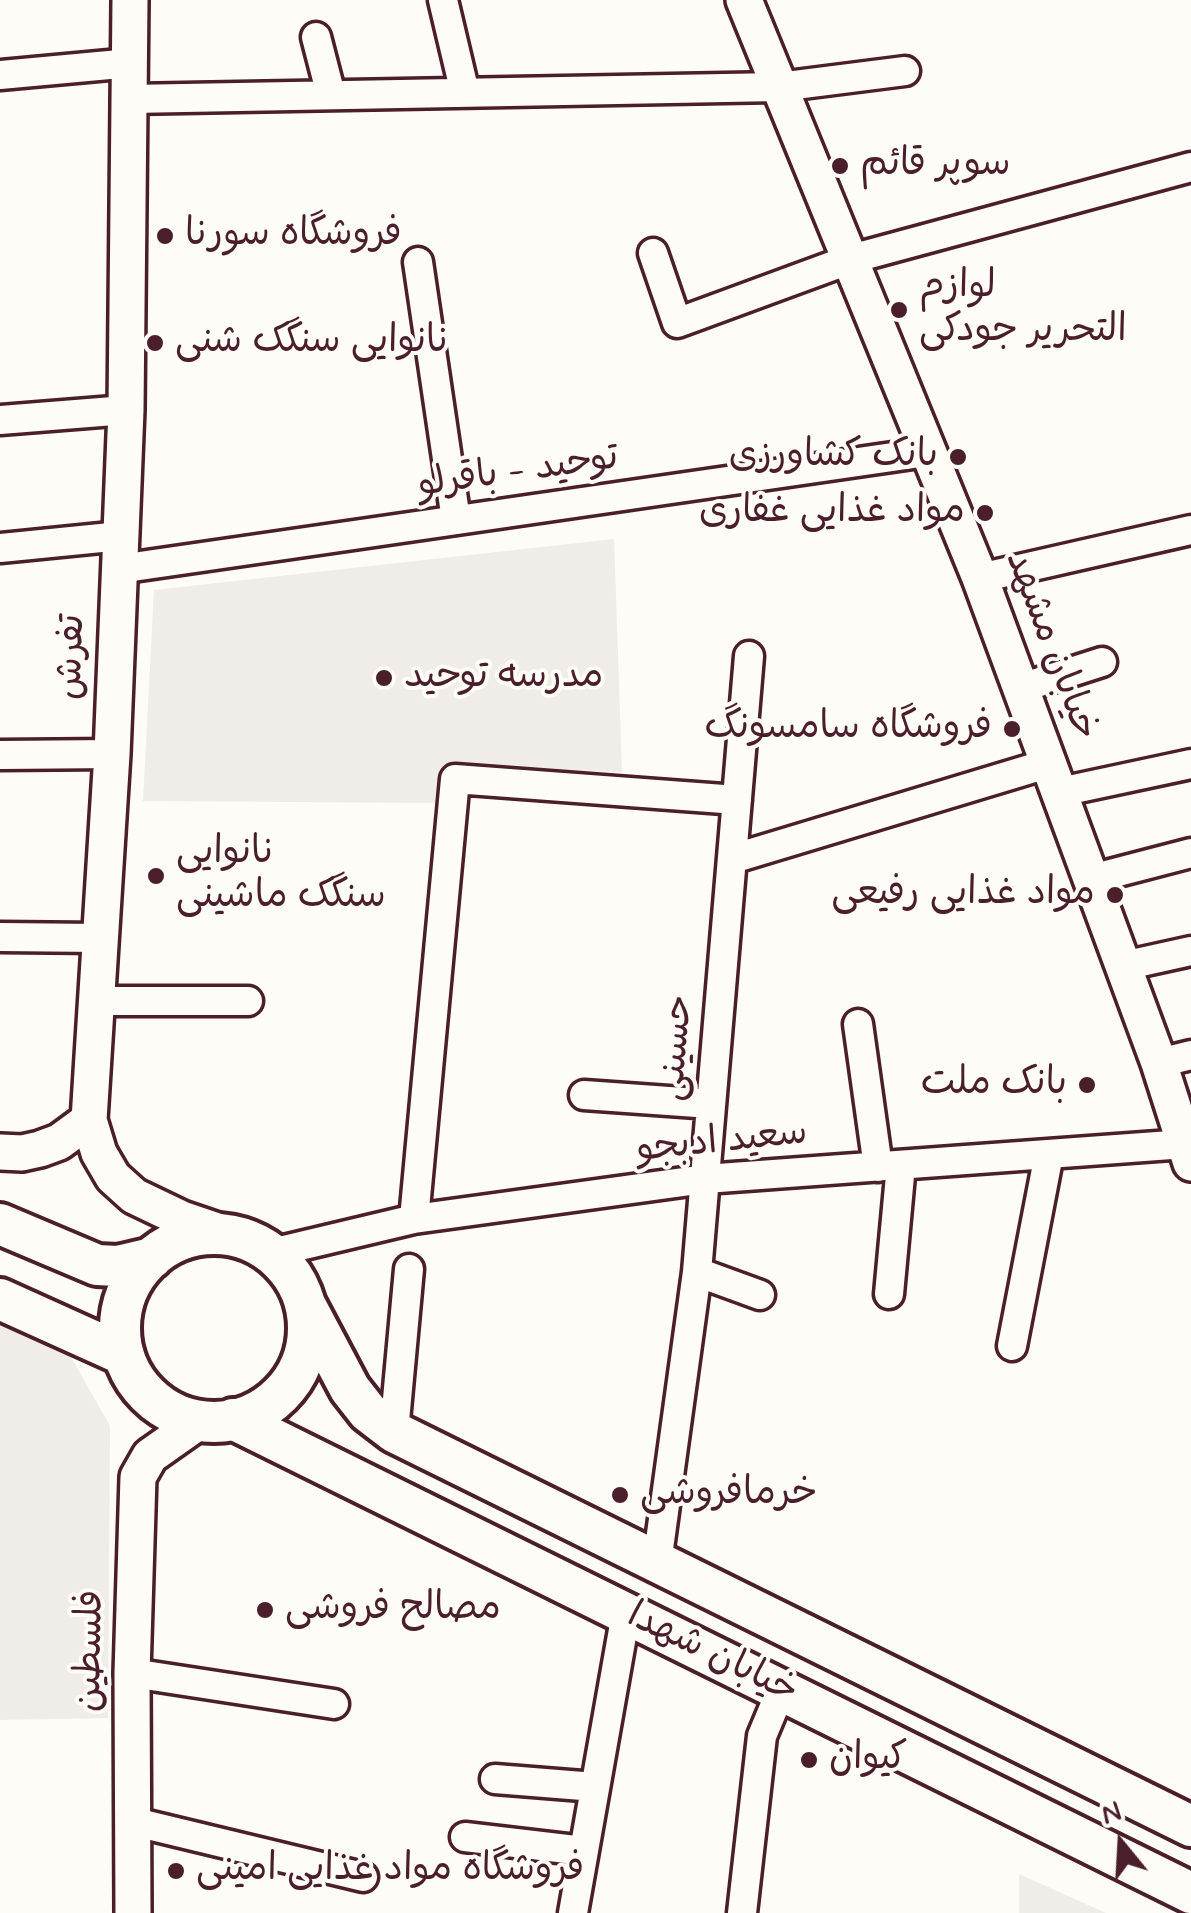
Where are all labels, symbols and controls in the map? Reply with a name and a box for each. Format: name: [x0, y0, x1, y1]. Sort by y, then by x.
place label: سوپر قائم: [860, 143, 1011, 189]
marker: سوپر قائم: [829, 155, 851, 177]
place label: فروشگاه سورنا: [185, 213, 402, 259]
marker: فروشگاه سورنا: [154, 225, 176, 247]
place label: لوازم التحریر جودکی: [919, 265, 1127, 354]
marker: لوازم التحریر جودکی: [888, 299, 910, 321]
place label: نانوایی سنگک شنی: [175, 320, 450, 366]
marker: نانوایی سنگک شنی: [144, 332, 166, 354]
place label: بانک کشاورزی: [729, 434, 938, 480]
street label: توحید - باقرلو: [414, 436, 622, 510]
marker: بانک کشاورزی: [947, 446, 969, 468]
place label: مواد غذایی غفاری: [699, 490, 965, 536]
marker: مواد غذایی غفاری: [974, 502, 996, 524]
street label: خیابان مشهد: [993, 545, 1107, 747]
street label: تفرش: [49, 613, 97, 701]
place label: مدرسه توحید: [404, 655, 603, 701]
marker: مدرسه توحید: [373, 667, 395, 689]
place label: فروشگاه سامسونگ: [704, 706, 992, 752]
marker: فروشگاه سامسونگ: [1001, 718, 1023, 740]
place label: نانوایی سنگک ماشینی: [176, 831, 386, 921]
marker: نانوایی سنگک ماشینی: [145, 865, 167, 887]
place label: مواد غذایی رفیعی: [831, 872, 1095, 918]
marker: مواد غذایی رفیعی: [1104, 884, 1126, 906]
street label: حسینی: [651, 993, 705, 1103]
place label: بانک ملت: [921, 1062, 1067, 1108]
marker: بانک ملت: [1076, 1074, 1098, 1096]
street label: سعید ادبجو: [634, 1111, 810, 1175]
place label: خرمافروشی: [640, 1472, 818, 1518]
marker: خرمافروشی: [609, 1484, 631, 1506]
place label: مصالح فروشی: [285, 1587, 501, 1633]
street label: فلسطین: [68, 1590, 116, 1712]
street label: خیابان شهدا: [619, 1594, 805, 1716]
marker: مصالح فروشی: [254, 1599, 276, 1621]
place label: کیوان: [829, 1737, 908, 1783]
marker: کیوان: [798, 1749, 820, 1771]
north arrow: [1071, 1793, 1171, 1893]
text: N: [1097, 1794, 1126, 1834]
place label: فروشگاه مواد غذایی امینی: [196, 1848, 584, 1894]
marker: فروشگاه مواد غذایی امینی: [165, 1860, 187, 1882]

